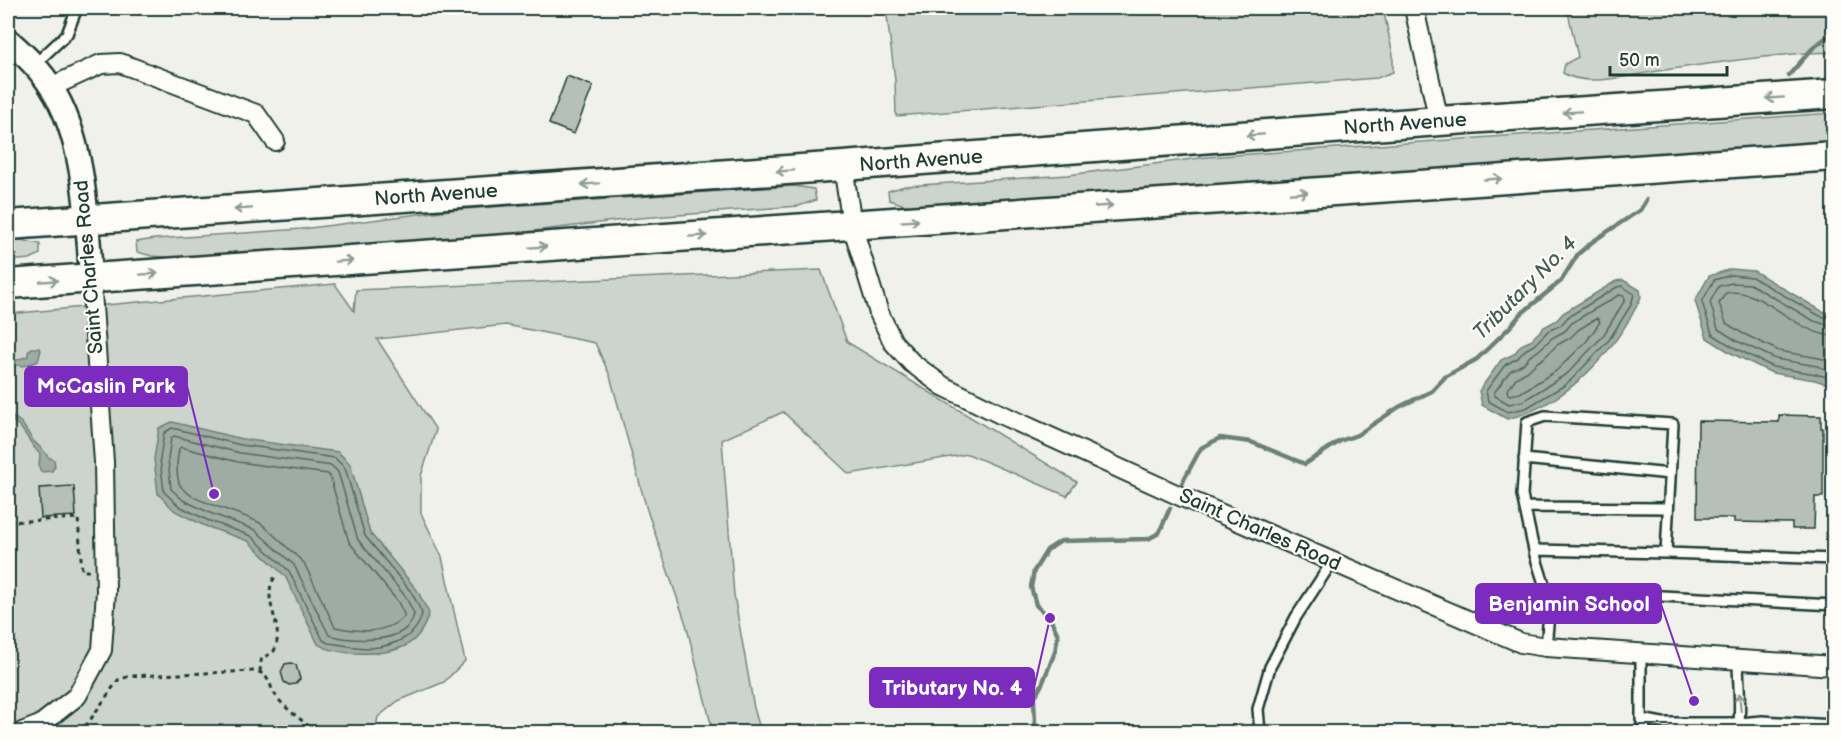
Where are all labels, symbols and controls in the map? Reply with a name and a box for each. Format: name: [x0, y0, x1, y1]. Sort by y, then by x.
scale bar: [1610, 39, 1727, 77]
text: 50 m: [1619, 50, 1660, 71]
one-way arrow: [1766, 93, 1786, 104]
one-way arrow: [1563, 107, 1583, 118]
street label: North Avenue: [1343, 108, 1468, 140]
one-way arrow: [1245, 130, 1265, 141]
street label: North Avenue: [859, 145, 984, 177]
one-way arrow: [775, 165, 795, 176]
one-way arrow: [1483, 173, 1503, 184]
street label: Saint Charles Road: [69, 179, 109, 355]
street label: North Avenue: [374, 179, 499, 211]
one-way arrow: [581, 179, 601, 190]
one-way arrow: [1288, 187, 1308, 198]
one-way arrow: [1094, 200, 1114, 211]
one-way arrow: [233, 204, 253, 215]
one-way arrow: [899, 215, 919, 226]
one-way arrow: [687, 230, 707, 241]
water label: Tributary No. 4: [1468, 231, 1582, 345]
one-way arrow: [528, 241, 548, 252]
one-way arrow: [333, 255, 353, 266]
one-way arrow: [139, 268, 159, 279]
one-way arrow: [39, 275, 59, 286]
callout: McCaslin Park: [25, 367, 187, 406]
text: McCaslin Park: [37, 374, 175, 399]
street label: Saint Charles Road: [1175, 484, 1345, 576]
callout: Benjamin School: [1476, 584, 1661, 623]
text: Benjamin School: [1488, 592, 1650, 617]
callout: Tributary No. 4: [870, 668, 1034, 707]
text: Tributary No. 4: [882, 676, 1023, 701]
one-way arrow: [1734, 693, 1745, 713]

